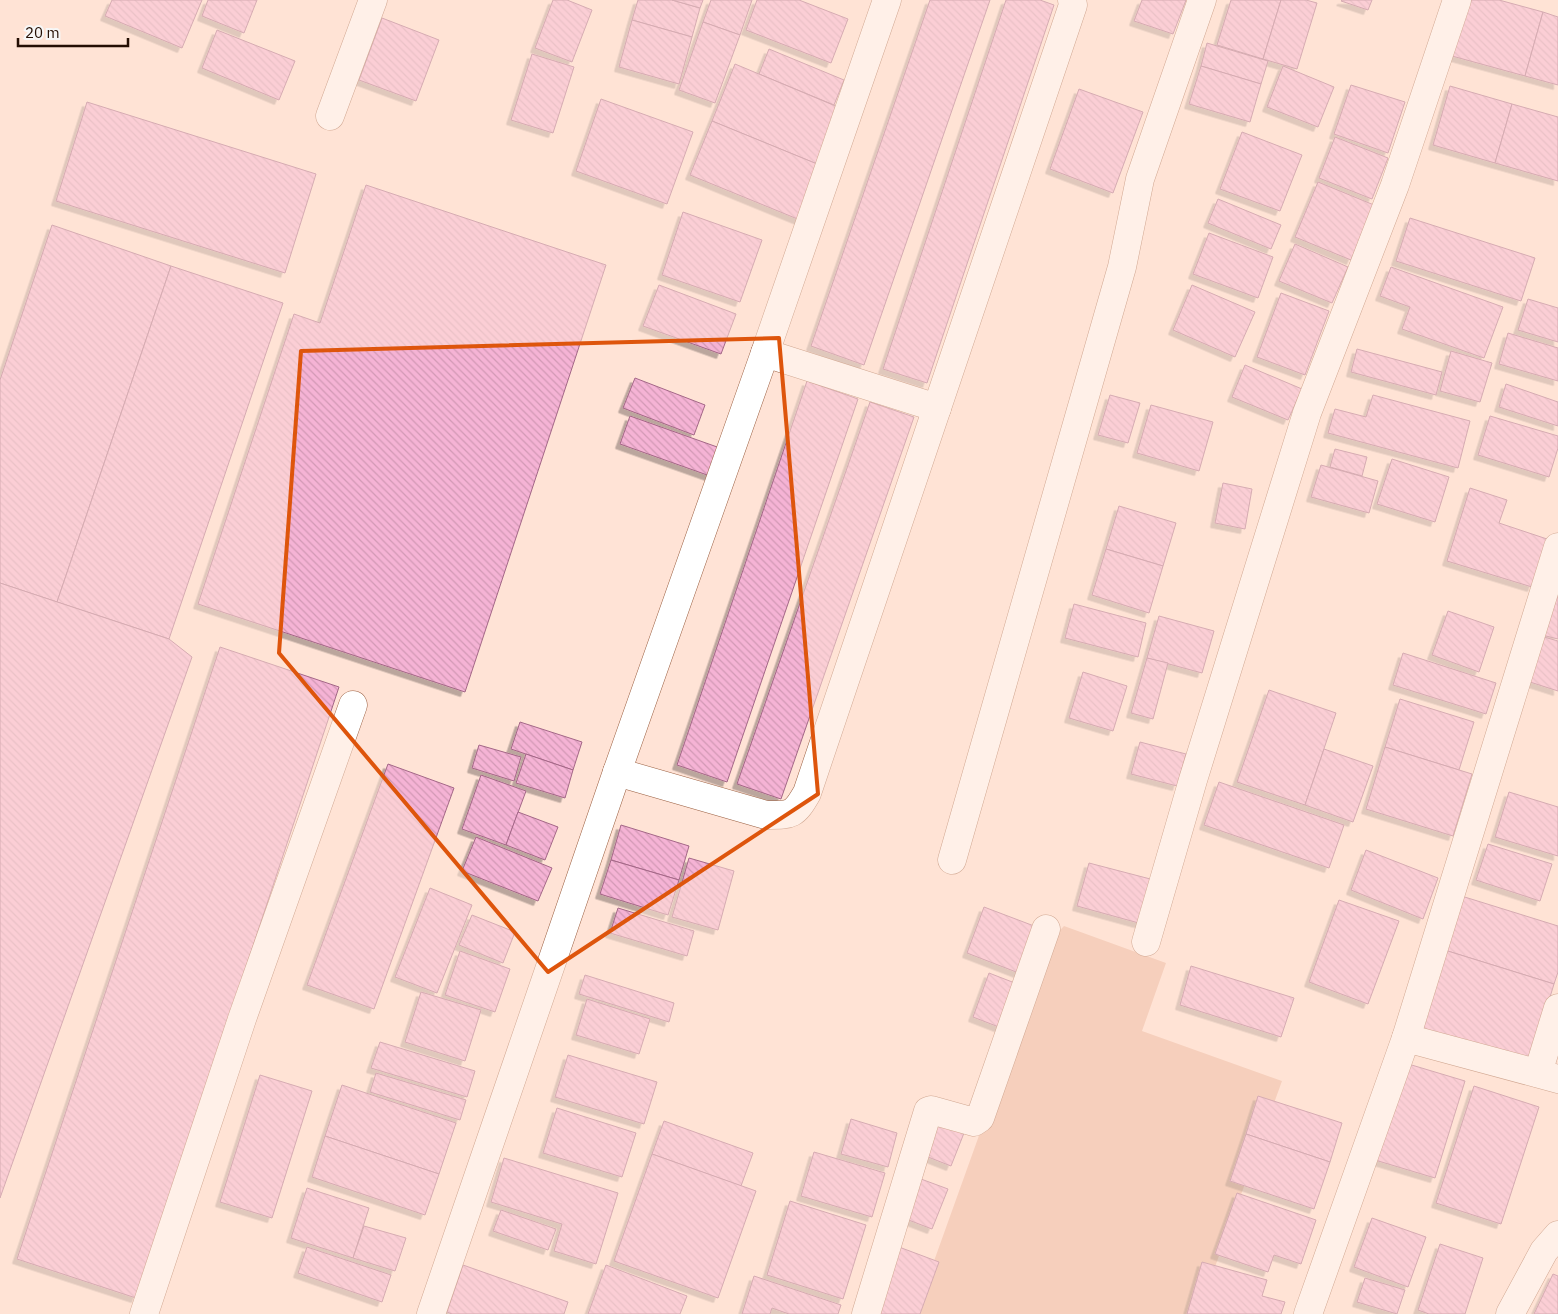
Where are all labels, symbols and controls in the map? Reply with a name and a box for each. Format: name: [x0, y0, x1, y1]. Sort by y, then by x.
scale bar: [18, 15, 128, 47]
text: 20 m: [25, 23, 60, 42]

